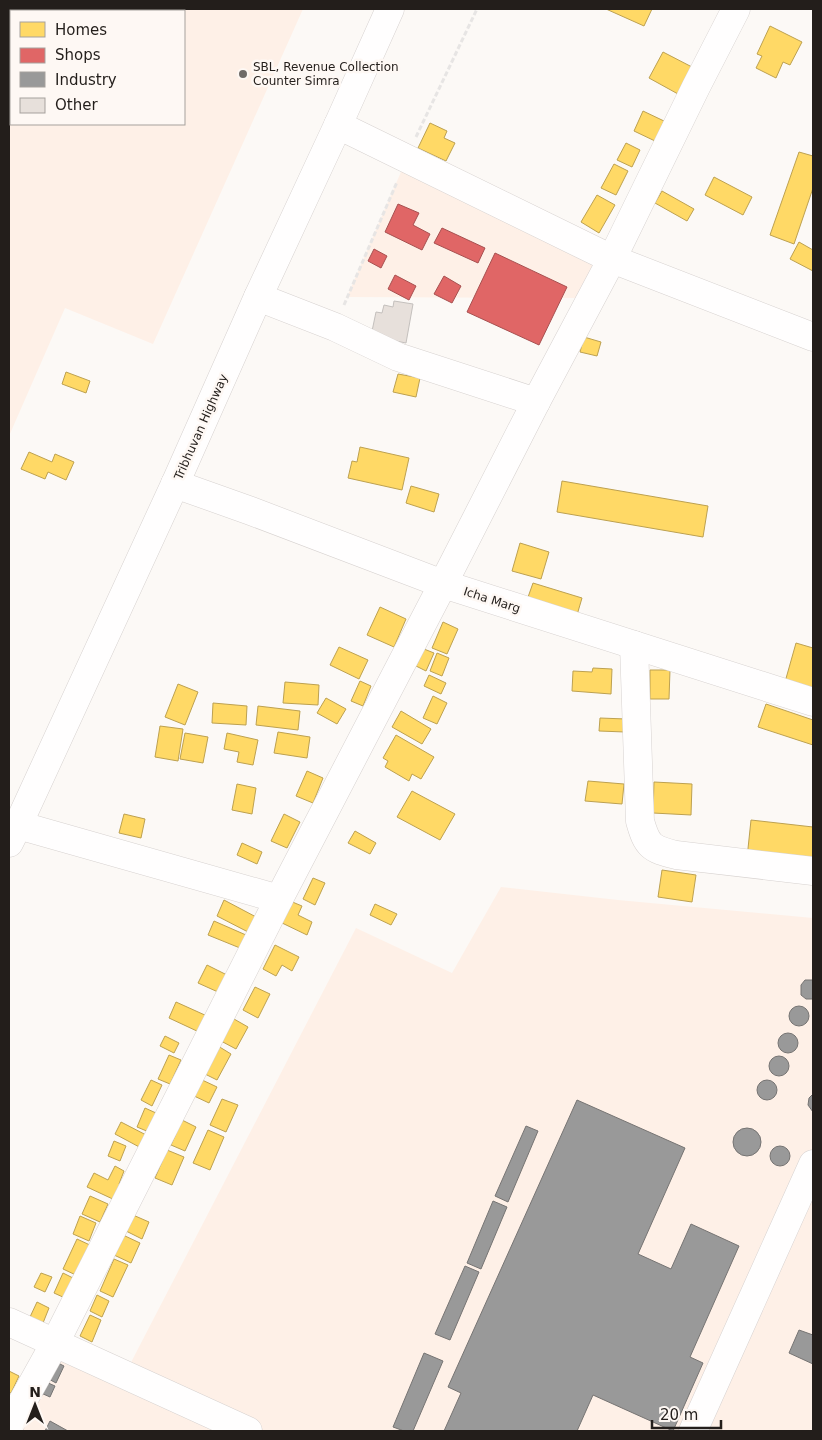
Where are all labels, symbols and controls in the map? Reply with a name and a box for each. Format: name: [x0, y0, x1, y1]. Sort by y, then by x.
legend: [10, 10, 185, 125]
text: Homes: [55, 21, 107, 39]
text: Shops: [55, 46, 101, 64]
place label: SBL, Revenue Collection Counter Simra: [253, 60, 399, 88]
marker: SBL, Revenue Collection Counter Simra: [237, 68, 249, 80]
text: Industry: [55, 71, 117, 89]
text: Other: [55, 96, 98, 114]
street label: Tribhuvan Highway: [171, 372, 231, 483]
street label: Icha Marg: [462, 584, 522, 616]
north arrow: [10, 1380, 60, 1430]
text: N: [29, 1384, 41, 1400]
scale bar: [652, 1398, 721, 1430]
text: 20 m: [660, 1406, 698, 1424]

